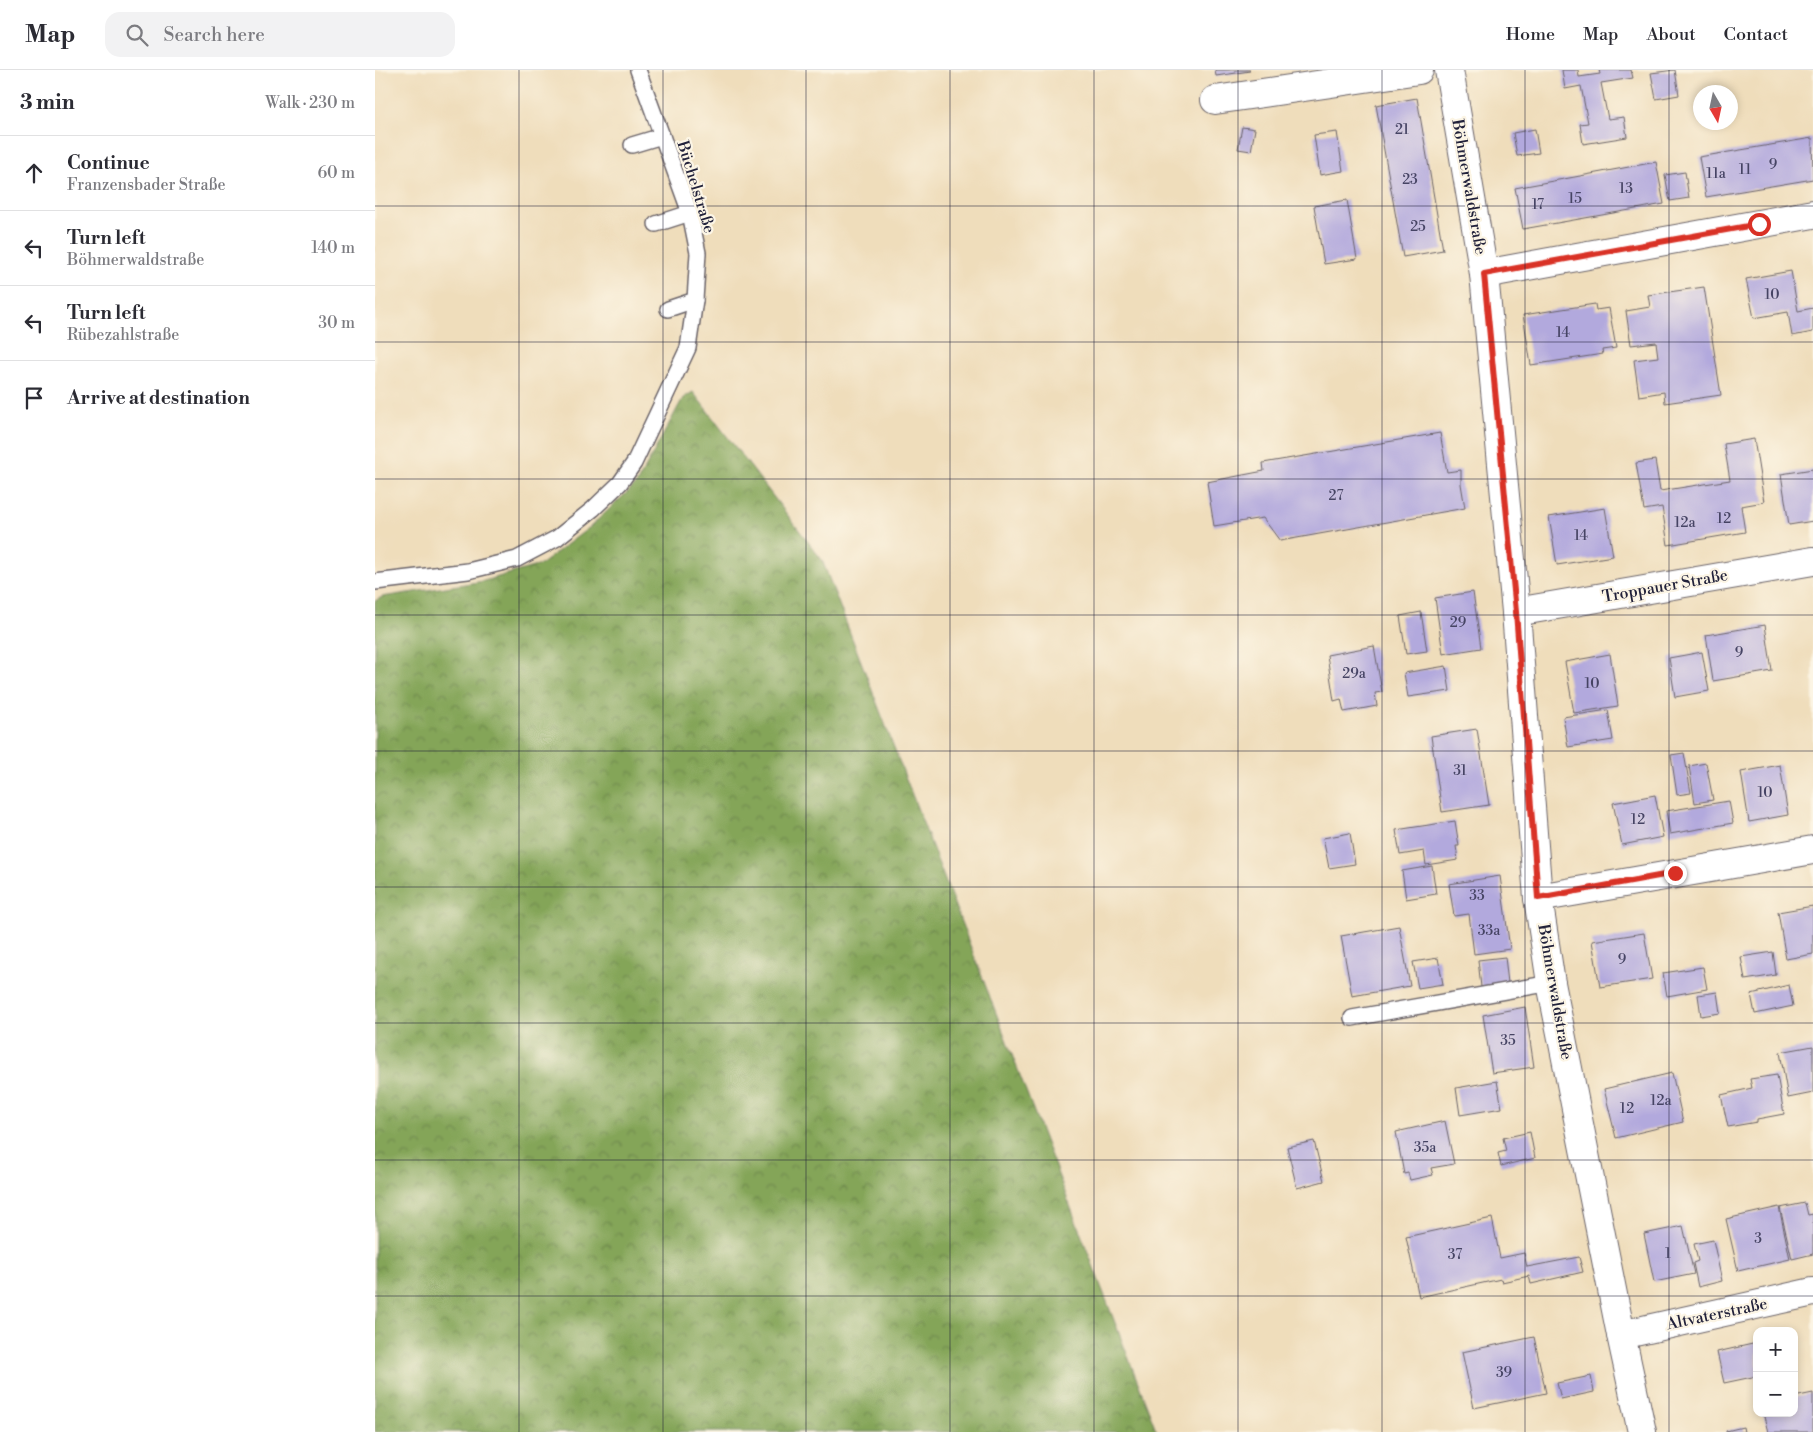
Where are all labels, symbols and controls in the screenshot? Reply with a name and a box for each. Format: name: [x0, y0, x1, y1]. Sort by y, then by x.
search box: [105, 12, 455, 57]
text: Map: [25, 20, 75, 50]
icon: search: [123, 21, 151, 49]
text: Search here: [163, 23, 265, 47]
text: Home: [1506, 23, 1555, 46]
text: Map: [1583, 23, 1619, 46]
text: About: [1647, 23, 1696, 46]
text: Contact: [1724, 23, 1788, 46]
north arrow: [1693, 85, 1738, 130]
text: 3 min: [20, 90, 75, 116]
text: Walk · 230 m: [265, 93, 355, 113]
street label: Böhmerwaldstraße: [1447, 117, 1491, 256]
house number: 21: [1395, 121, 1409, 139]
street label: Büchelstraße: [672, 137, 720, 236]
text: Continue: [67, 151, 150, 175]
house number: 9: [1769, 156, 1777, 174]
icon: ahead: [20, 159, 48, 187]
house number: 11: [1739, 161, 1751, 179]
text: 60 m: [317, 163, 355, 183]
house number: 11a: [1706, 165, 1727, 183]
house number: 23: [1402, 171, 1418, 189]
text: Franzensbader Straße: [67, 175, 226, 195]
house number: 13: [1619, 180, 1633, 198]
house number: 15: [1568, 190, 1582, 208]
house number: 17: [1532, 196, 1544, 214]
route start: [1748, 213, 1771, 236]
house number: 25: [1410, 218, 1426, 236]
text: Turn left: [67, 226, 146, 250]
icon: left: [20, 234, 48, 262]
text: 140 m: [311, 238, 355, 258]
text: Böhmerwaldstraße: [67, 250, 204, 270]
house number: 10: [1765, 286, 1779, 304]
text: Turn left: [67, 301, 146, 325]
icon: left: [20, 309, 48, 337]
text: 30 m: [318, 313, 355, 333]
house number: 14: [1556, 324, 1570, 342]
text: Rübezahlstraße: [67, 325, 179, 345]
icon: arrive: [20, 384, 48, 412]
text: Arrive at destination: [67, 386, 250, 410]
house number: 27: [1329, 487, 1343, 505]
house number: 12: [1717, 510, 1731, 528]
house number: 12a: [1674, 514, 1697, 532]
house number: 14: [1574, 527, 1588, 545]
street label: Troppauer Straße: [1601, 565, 1729, 607]
house number: 29: [1450, 614, 1466, 632]
house number: 9: [1735, 644, 1743, 662]
house number: 29a: [1342, 665, 1367, 683]
house number: 10: [1585, 675, 1599, 693]
house number: 31: [1453, 762, 1467, 780]
house number: 10: [1758, 784, 1772, 802]
house number: 12: [1631, 811, 1645, 829]
route end: [1664, 862, 1687, 885]
house number: 33: [1469, 887, 1485, 905]
house number: 33a: [1478, 922, 1501, 940]
street label: Böhmerwaldstraße: [1533, 922, 1577, 1061]
house number: 9: [1618, 951, 1626, 969]
house number: 35: [1500, 1032, 1516, 1050]
house number: 12a: [1650, 1092, 1673, 1110]
house number: 12: [1620, 1100, 1634, 1118]
house number: 35a: [1414, 1139, 1437, 1157]
house number: 3: [1754, 1230, 1762, 1248]
house number: 1: [1665, 1245, 1671, 1263]
house number: 37: [1448, 1246, 1462, 1264]
street label: Altvaterstraße: [1664, 1294, 1769, 1335]
map controls: [1753, 1327, 1798, 1417]
button: +: [1753, 1327, 1798, 1372]
house number: 39: [1496, 1364, 1512, 1382]
button: −: [1753, 1372, 1798, 1417]

